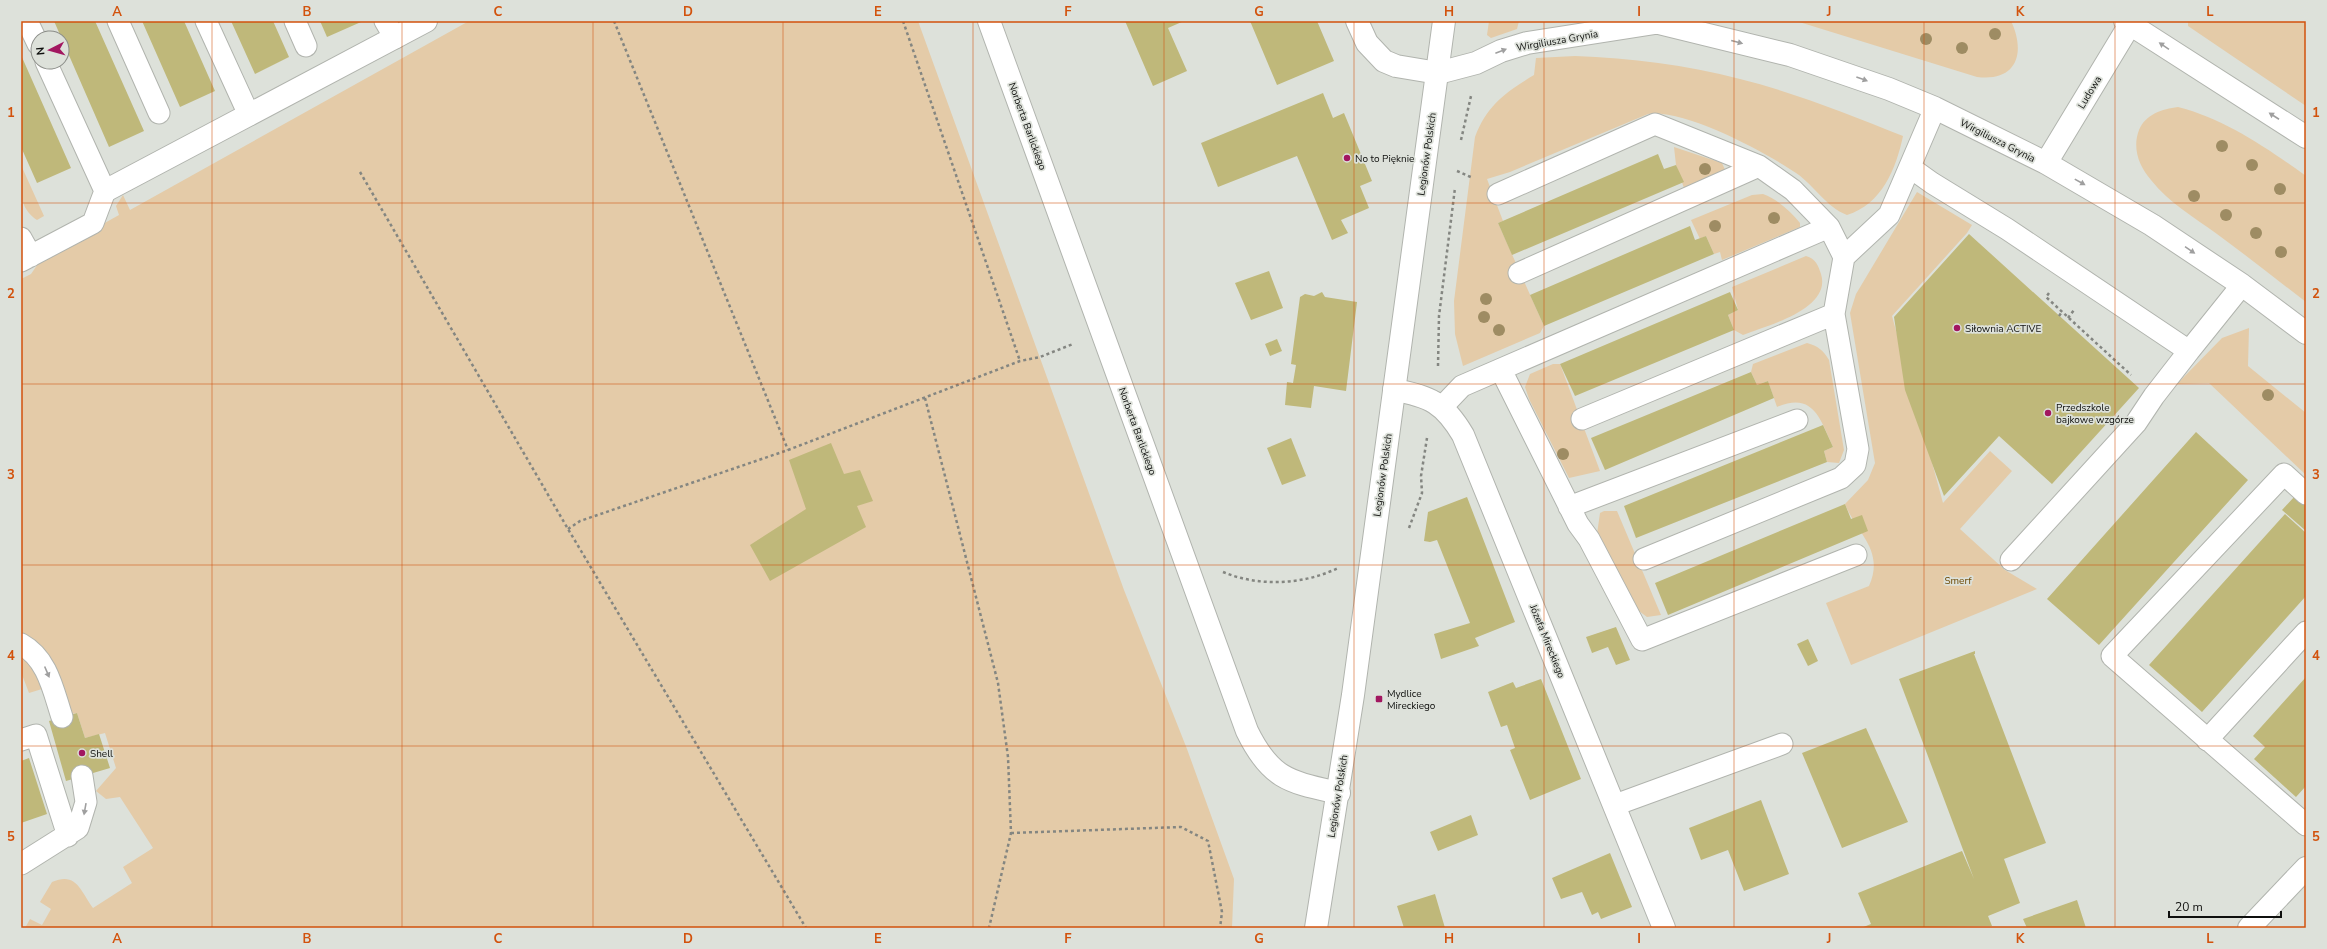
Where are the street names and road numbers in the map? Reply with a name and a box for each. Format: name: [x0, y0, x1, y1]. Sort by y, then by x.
street label: Wirgiliusza Grynia: [1515, 27, 1599, 55]
street label: Ludowa: [2075, 74, 2105, 111]
street label: Norberta Barlickiego: [1005, 80, 1050, 173]
street label: Legionów Polskich: [1414, 112, 1440, 197]
street label: Wirgiliusza Grynia: [1958, 116, 2038, 166]
street label: Norberta Barlickiego: [1115, 385, 1160, 478]
street label: Legionów Polskich: [1370, 433, 1396, 518]
street label: Józefa Mireckiego: [1526, 602, 1568, 681]
street label: Legionów Polskich: [1325, 754, 1351, 839]

